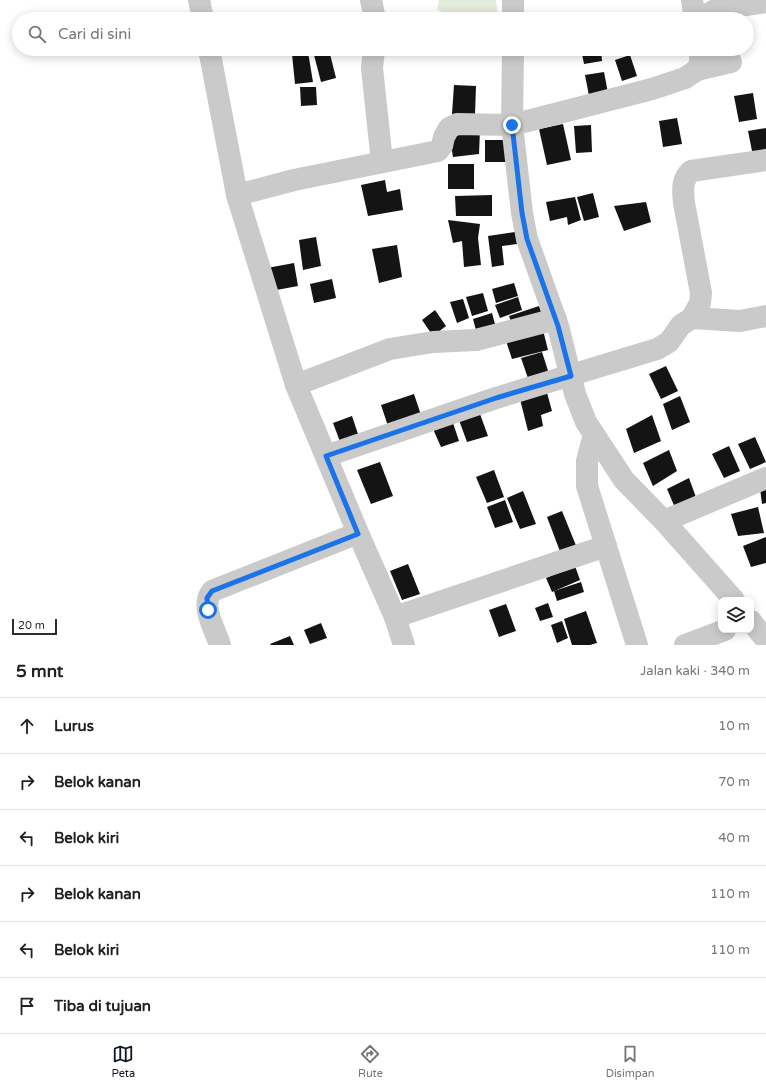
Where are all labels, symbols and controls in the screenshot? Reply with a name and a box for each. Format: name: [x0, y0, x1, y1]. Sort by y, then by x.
search box: [12, 12, 754, 56]
icon: search: [26, 23, 48, 45]
text: Cari di sini: [58, 25, 131, 43]
route end: [503, 116, 521, 134]
map controls: [718, 597, 754, 633]
button: layers: [718, 597, 754, 633]
route start: [199, 601, 217, 619]
scale bar: [12, 617, 57, 636]
text: 20 m: [18, 619, 45, 632]
text: 5 mnt: [16, 661, 63, 682]
text: Jalan kaki · 340 m: [640, 663, 750, 679]
icon: ahead: [16, 715, 38, 737]
text: Lurus: [54, 717, 94, 735]
text: 10 m: [718, 718, 750, 734]
icon: right: [16, 771, 38, 793]
text: Belok kanan: [54, 773, 141, 791]
text: 70 m: [718, 774, 750, 790]
icon: left: [16, 827, 38, 849]
text: Belok kiri: [54, 829, 119, 847]
text: 40 m: [718, 830, 750, 846]
icon: right: [16, 883, 38, 905]
text: Belok kanan: [54, 885, 141, 903]
text: 110 m: [710, 886, 750, 902]
icon: left: [16, 939, 38, 961]
text: Belok kiri: [54, 941, 119, 959]
text: 110 m: [710, 942, 750, 958]
icon: arrive: [16, 995, 38, 1017]
text: Tiba di tujuan: [54, 997, 151, 1015]
tab: Peta: [111, 1043, 135, 1080]
tab: Rute: [358, 1043, 383, 1080]
tab: Disimpan: [606, 1043, 655, 1080]

